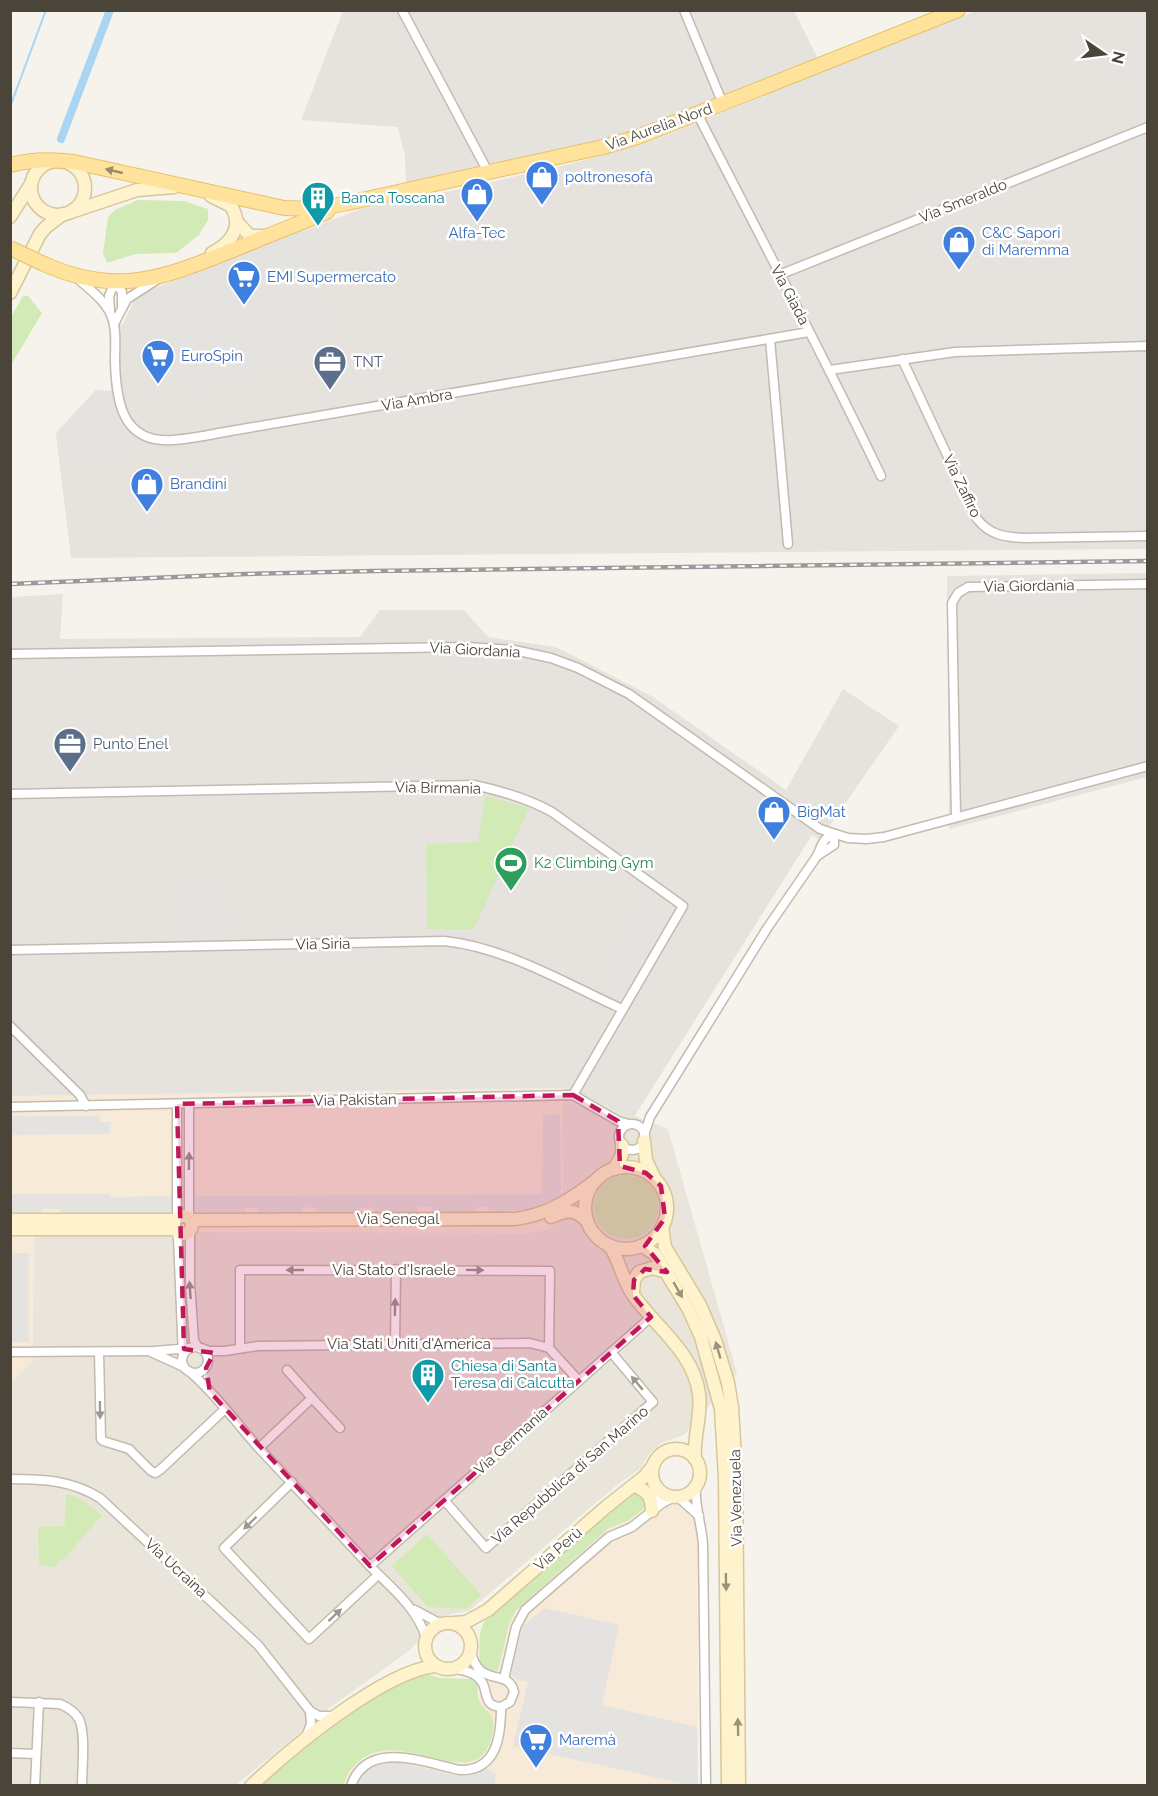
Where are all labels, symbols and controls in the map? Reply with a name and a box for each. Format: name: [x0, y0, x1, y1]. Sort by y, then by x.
north arrow: [1074, 24, 1134, 84]
text: N: [1107, 49, 1129, 66]
street label: Via Aurelia Nord: [603, 99, 715, 155]
shop icon: poltronesofà: [524, 159, 560, 206]
one-way arrow: [104, 166, 123, 176]
place label: poltronesofà: [565, 168, 653, 186]
street label: Via Smeraldo: [917, 175, 1010, 227]
shop icon: Alfa-Tec: [459, 176, 495, 223]
building icon: Banca Toscana: [300, 180, 336, 227]
place label: Banca Toscana: [341, 189, 445, 207]
place label: Alfa-Tec: [448, 224, 506, 242]
shop icon: C&C Sapori di Maremma: [941, 224, 977, 271]
place label: C&C Sapori di Maremma: [982, 224, 1069, 259]
supermarket icon: EMI Supermercato: [226, 259, 262, 306]
street label: Via Giada: [767, 262, 813, 328]
place label: EMI Supermercato: [267, 268, 396, 286]
supermarket icon: EuroSpin: [140, 338, 176, 385]
office icon: TNT: [312, 344, 348, 391]
place label: EuroSpin: [181, 347, 243, 365]
place label: TNT: [353, 353, 383, 371]
street label: Via Ambra: [380, 385, 454, 415]
street label: Via Zaffiro: [939, 452, 985, 521]
shop icon: Brandini: [129, 466, 165, 513]
place label: Brandini: [170, 475, 227, 493]
street label: Via Giordania: [983, 576, 1075, 596]
street label: Via Giordania: [429, 639, 521, 661]
office icon: Punto Enel: [52, 726, 88, 773]
place label: Punto Enel: [93, 735, 169, 753]
street label: Via Birmania: [395, 778, 481, 798]
shop icon: BigMat: [756, 794, 792, 841]
place label: BigMat: [797, 803, 846, 821]
sports icon: K2 Climbing Gym: [493, 845, 529, 892]
place label: K2 Climbing Gym: [534, 854, 654, 872]
street label: Via Siria: [296, 935, 350, 953]
street label: Via Pakistan: [313, 1090, 397, 1110]
one-way arrow: [184, 1152, 193, 1171]
street label: Via Senegal: [357, 1210, 440, 1228]
street label: Via Stato d'Israele: [332, 1261, 456, 1279]
one-way arrow: [286, 1265, 305, 1275]
one-way arrow: [466, 1265, 485, 1275]
one-way arrow: [186, 1281, 195, 1300]
one-way arrow: [673, 1282, 683, 1299]
one-way arrow: [390, 1297, 400, 1316]
street label: Via Stati Uniti d'America: [327, 1335, 491, 1353]
one-way arrow: [713, 1341, 722, 1359]
building icon: Chiesa di Santa Teresa di Calcutta: [410, 1357, 446, 1404]
place label: Chiesa di Santa Teresa di Calcutta: [451, 1357, 575, 1392]
one-way arrow: [631, 1375, 643, 1390]
one-way arrow: [95, 1401, 104, 1420]
street label: Via Repubblica di San Marino: [488, 1402, 652, 1548]
street label: Via Germania: [471, 1403, 551, 1479]
street label: Via Venezuela: [726, 1449, 746, 1547]
one-way arrow: [242, 1516, 257, 1530]
street label: Via Perù: [530, 1523, 586, 1575]
street label: Via Ucraina: [141, 1535, 211, 1601]
one-way arrow: [721, 1572, 731, 1591]
one-way arrow: [327, 1609, 341, 1623]
one-way arrow: [733, 1718, 743, 1737]
supermarket icon: Maremà: [518, 1722, 554, 1769]
place label: Maremà: [559, 1731, 616, 1749]

